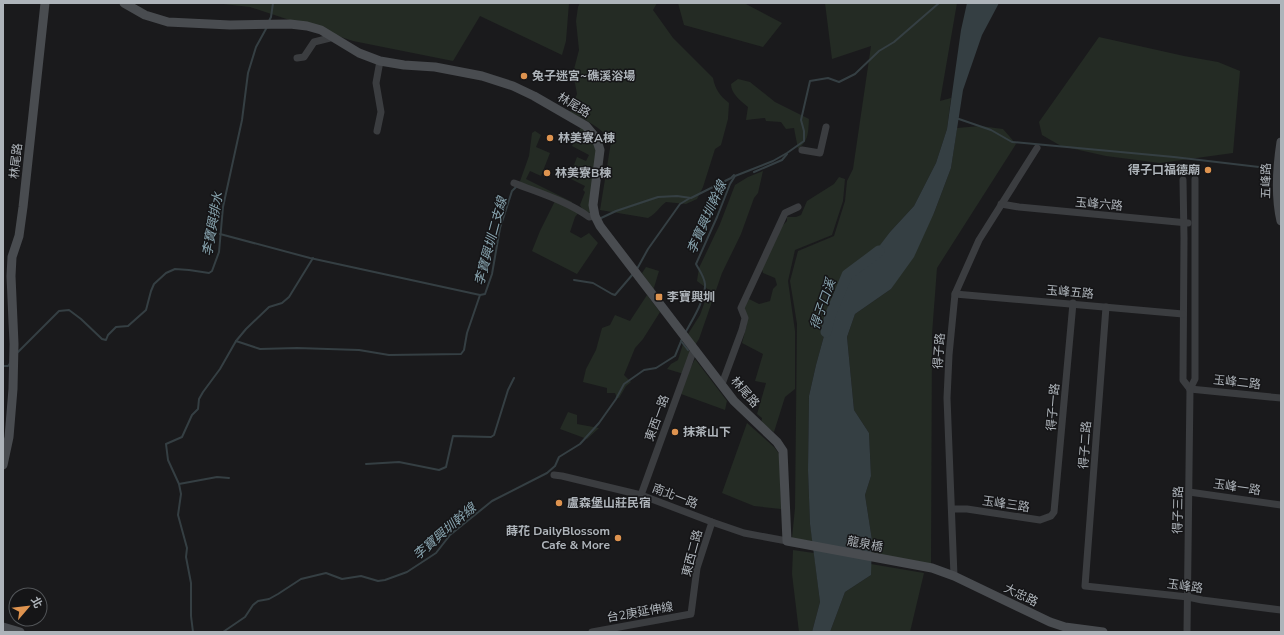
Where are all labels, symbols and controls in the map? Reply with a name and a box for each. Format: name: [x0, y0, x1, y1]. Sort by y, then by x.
place label: 兔子迷宮~礁溪浴場: [532, 68, 635, 84]
marker: 兔子迷宮~礁溪浴場: [519, 71, 529, 81]
street label: 林尾路: [554, 89, 594, 121]
place label: 林美寮A棟: [558, 130, 615, 146]
marker: 林美寮A棟: [545, 133, 555, 143]
street label: 林尾路: [6, 142, 26, 180]
place label: 得子口福德廟: [1128, 162, 1200, 178]
street label: 五峰路: [1258, 163, 1274, 199]
place label: 林美寮B棟: [555, 165, 611, 181]
marker: 得子口福德廟: [1203, 165, 1213, 175]
marker: 林美寮B棟: [542, 168, 552, 178]
water label: 李寶興圳幹線: [683, 176, 732, 257]
water label: 李寶興排水: [198, 190, 228, 258]
water label: 李寶興圳二支線: [470, 193, 512, 288]
street label: 玉峰六路: [1074, 194, 1124, 214]
water label: 得子口溪: [806, 275, 841, 332]
street label: 玉峰五路: [1045, 282, 1095, 302]
place label: 李寶興圳: [667, 289, 715, 305]
marker: 李寶興圳: [654, 292, 664, 302]
street label: 得子路: [930, 332, 948, 370]
street label: 玉峰二路: [1212, 372, 1262, 392]
street label: 林尾路: [727, 373, 763, 411]
street label: 得子一路: [1043, 382, 1063, 432]
street label: 東西一路: [641, 393, 673, 443]
street label: 得子二路: [1075, 420, 1095, 470]
place label: 抹茶山下: [683, 424, 731, 440]
marker: 抹茶山下: [670, 427, 680, 437]
street label: 玉峰一路: [1212, 476, 1262, 498]
street label: 南北一路: [650, 480, 700, 512]
street label: 得子三路: [1170, 486, 1186, 534]
street label: 玉峰三路: [981, 493, 1031, 515]
place label: 盧森堡山莊民宿: [567, 495, 651, 511]
water label: 李寶興圳幹線: [409, 498, 481, 564]
marker: 盧森堡山莊民宿: [554, 498, 564, 508]
place label: 蒔花 DailyBlossom Cafe & More: [506, 523, 610, 553]
street label: 東西二路: [678, 528, 706, 578]
marker: 蒔花 DailyBlossom Cafe & More: [613, 533, 623, 543]
street label: 龍泉橋: [846, 533, 884, 555]
street label: 玉峰路: [1166, 576, 1204, 596]
street label: 大忠路: [1001, 580, 1041, 610]
north arrow: [8, 587, 48, 627]
text: 北: [27, 594, 46, 611]
street label: 台2庚延伸線: [606, 598, 674, 626]

